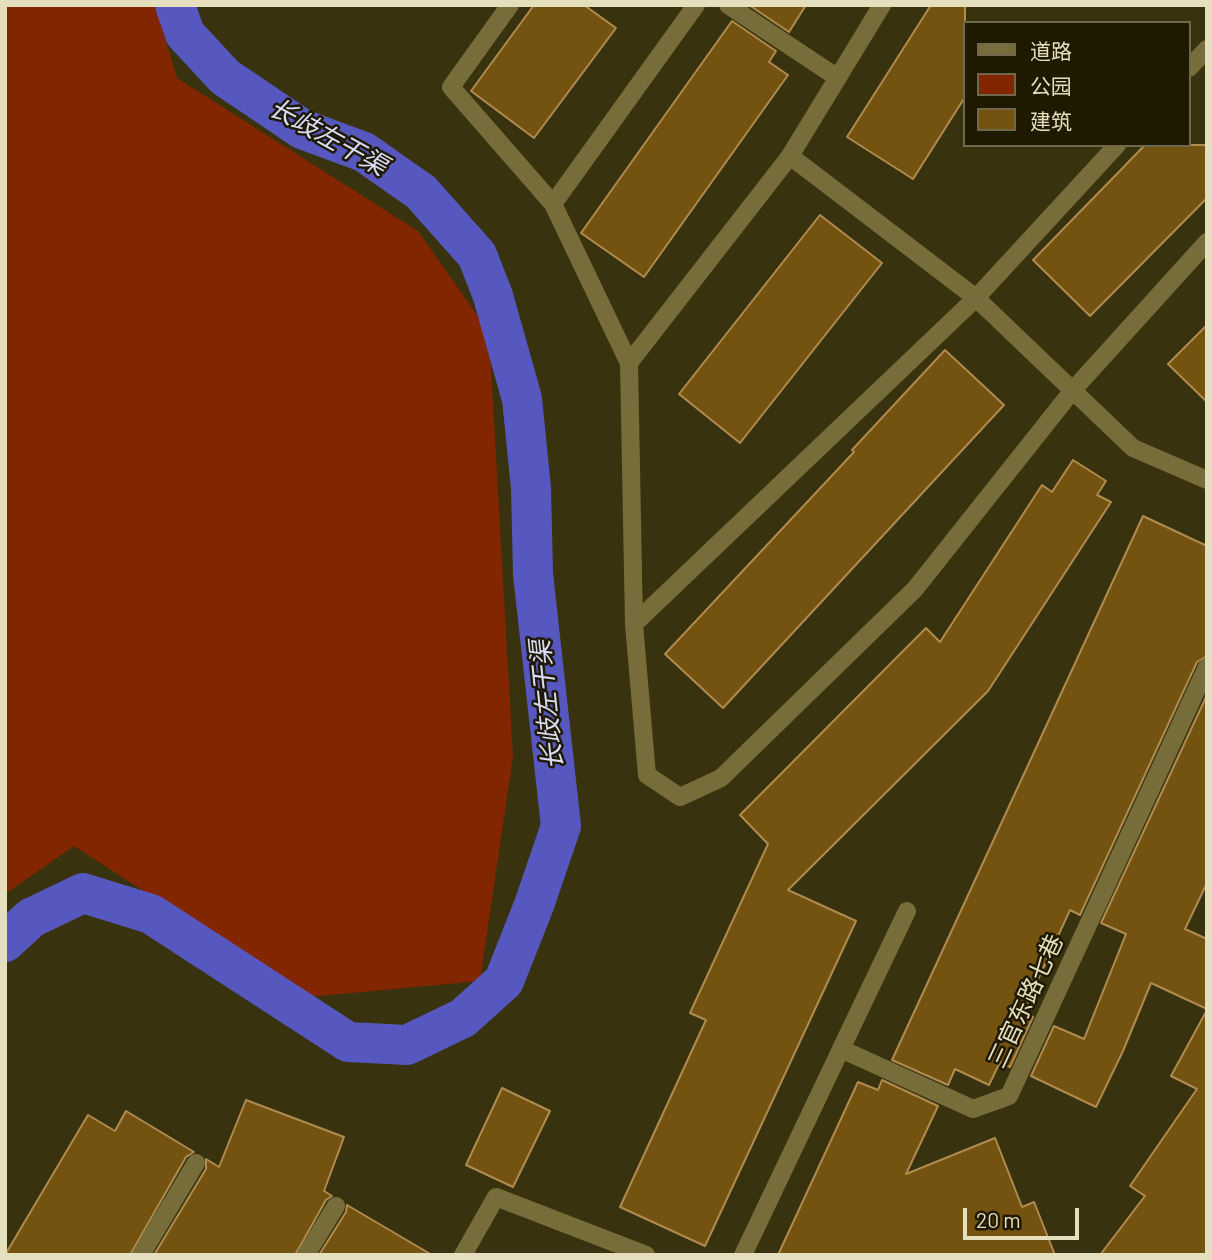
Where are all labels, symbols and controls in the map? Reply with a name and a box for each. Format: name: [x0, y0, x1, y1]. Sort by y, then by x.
legend: [964, 21, 1191, 147]
text: 道路: [1030, 38, 1072, 63]
text: 公园: [1030, 73, 1072, 98]
water label: 长歧左干渠: [264, 92, 392, 182]
text: 建筑: [1030, 108, 1072, 133]
water label: 长歧左干渠: [525, 639, 569, 771]
street label: 三官东路七巷: [983, 930, 1069, 1072]
scale bar: [967, 1194, 1082, 1238]
text: 20 m: [976, 1207, 1021, 1232]

